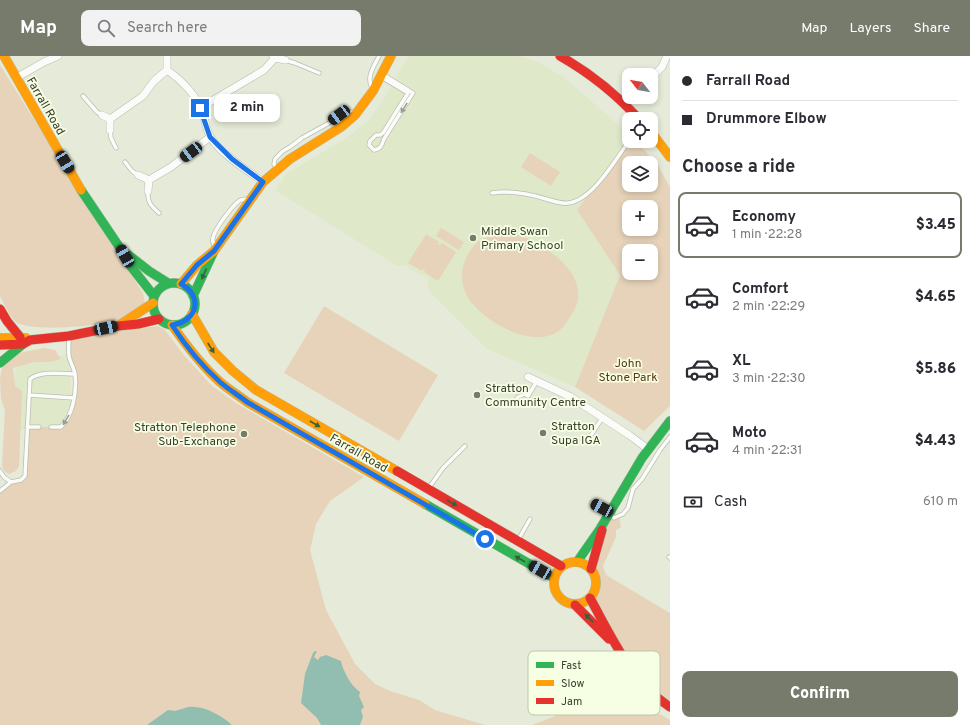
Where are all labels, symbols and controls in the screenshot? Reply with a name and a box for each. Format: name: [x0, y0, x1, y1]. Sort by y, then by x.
search box: [81, 10, 361, 46]
text: Map: [20, 16, 57, 40]
icon: search: [95, 17, 117, 39]
text: Search here: [127, 19, 207, 38]
text: Map: [801, 20, 827, 37]
text: Layers: [849, 20, 891, 37]
text: Share: [913, 20, 950, 37]
north arrow: [622, 68, 658, 104]
map controls: [622, 68, 658, 280]
text: Farrall Road: [706, 72, 790, 91]
street label: Farrall Road: [22, 75, 68, 138]
callout: 2 min: [214, 94, 280, 122]
route end: [191, 99, 209, 117]
text: 2 min: [230, 100, 264, 116]
one-way arrow: [400, 102, 407, 114]
car: [326, 103, 352, 127]
text: Drummore Elbow: [706, 110, 827, 129]
button: locate: [622, 112, 658, 148]
car: [178, 140, 204, 164]
car: [54, 149, 76, 175]
button: layers: [622, 156, 658, 192]
text: Choose a ride: [682, 156, 795, 179]
button: +: [622, 200, 658, 236]
icon: car: [684, 207, 720, 243]
text: Economy: [732, 208, 796, 227]
text: $3.45: [916, 216, 956, 235]
place label: Middle Swan Primary School: [481, 224, 564, 254]
text: 1 min · 22:28: [732, 227, 802, 243]
marker: Middle Swan Primary School: [468, 233, 478, 243]
car: [114, 243, 136, 269]
button: −: [622, 244, 658, 280]
one-way arrow: [201, 268, 207, 279]
icon: car: [684, 279, 720, 315]
text: Comfort: [732, 280, 789, 299]
text: $4.65: [915, 288, 956, 307]
text: 2 min · 22:29: [732, 299, 805, 315]
car: [93, 320, 119, 336]
one-way arrow: [208, 342, 215, 354]
icon: car: [684, 351, 720, 387]
text: XL: [732, 352, 750, 371]
park label: John Stone Park: [598, 356, 658, 386]
text: $5.86: [915, 360, 956, 379]
text: 3 min · 22:30: [732, 371, 806, 387]
place label: Stratton Community Centre: [485, 381, 586, 411]
marker: Stratton Community Centre: [472, 390, 482, 400]
one-way arrow: [62, 415, 70, 425]
place label: Stratton Supa IGA: [551, 419, 601, 449]
place label: Stratton Telephone Sub-Exchange: [134, 420, 236, 450]
one-way arrow: [309, 420, 321, 427]
icon: car: [684, 423, 720, 459]
text: Moto: [732, 424, 767, 443]
marker: Stratton Supa IGA: [538, 428, 548, 438]
marker: Stratton Telephone Sub-Exchange: [239, 429, 249, 439]
street label: Farrall Road: [327, 431, 390, 477]
text: $4.43: [915, 432, 956, 451]
text: 4 min · 22:31: [732, 443, 802, 459]
icon: cash: [682, 491, 704, 513]
text: Cash: [714, 493, 747, 512]
text: 610 m: [923, 494, 958, 510]
car: [589, 497, 615, 519]
one-way arrow: [446, 499, 458, 506]
route start: [476, 530, 494, 548]
one-way arrow: [514, 555, 526, 562]
car: [527, 559, 553, 581]
one-way arrow: [584, 613, 594, 623]
legend: [528, 651, 660, 715]
text: Fast: [561, 659, 581, 673]
button: Confirm: [682, 671, 958, 717]
text: Slow: [561, 677, 584, 691]
text: Jam: [561, 695, 582, 709]

